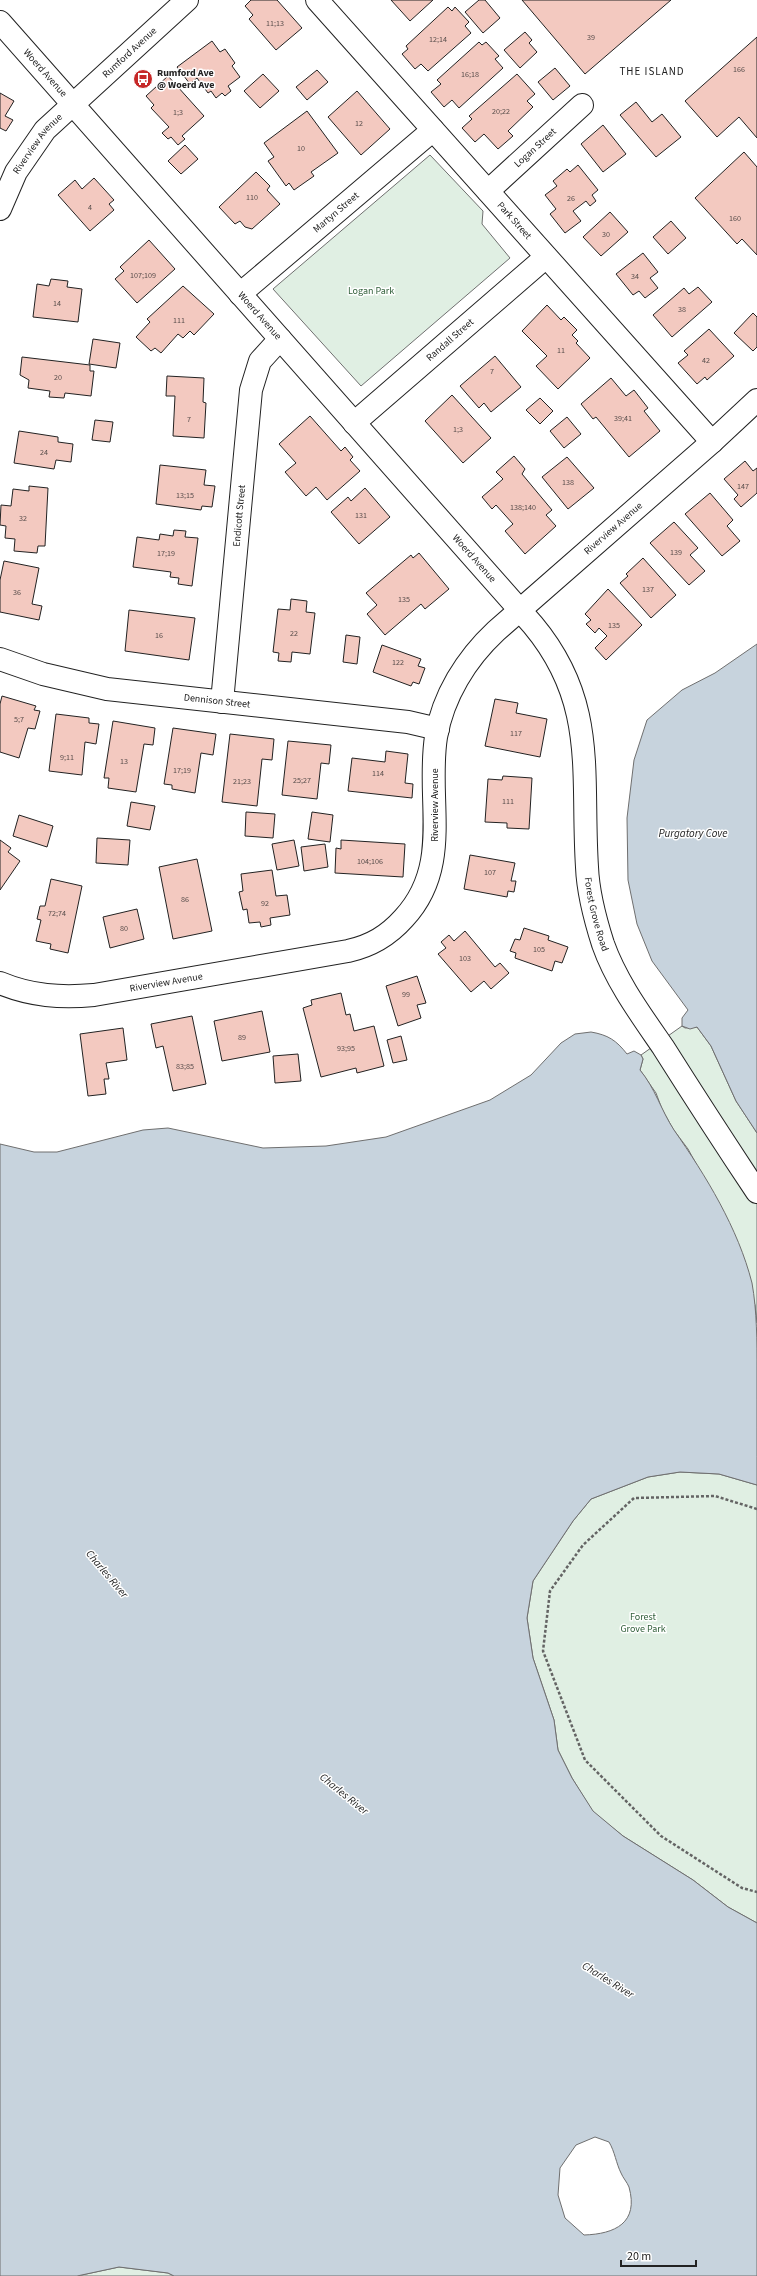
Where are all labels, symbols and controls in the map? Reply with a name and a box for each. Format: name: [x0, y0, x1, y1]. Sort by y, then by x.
house number: 11;13: [266, 18, 284, 29]
street label: Rumford Avenue: [99, 24, 160, 81]
house number: 39: [587, 32, 595, 43]
house number: 12;14: [429, 34, 447, 45]
street label: Woerd Avenue: [20, 46, 70, 100]
district label: THE ISLAND: [619, 64, 685, 79]
house number: 166: [733, 64, 745, 75]
place label: Rumford Ave @ Woerd Ave: [157, 66, 214, 92]
bus stop icon: Rumford Ave @ Woerd Ave: [132, 68, 154, 90]
house number: 16;18: [461, 69, 479, 80]
house number: 20;22: [492, 106, 510, 117]
house number: 1;3: [173, 107, 183, 118]
street label: Riverview Avenue: [10, 110, 66, 177]
house number: 12: [355, 118, 363, 129]
street label: Logan Street: [511, 124, 560, 171]
house number: 10: [297, 143, 305, 154]
street label: Martyn Street: [310, 188, 363, 236]
house number: 110: [246, 192, 258, 203]
house number: 26: [567, 193, 575, 204]
street label: Park Street: [494, 199, 535, 243]
house number: 4: [88, 202, 92, 213]
house number: 160: [729, 213, 741, 224]
house number: 30: [602, 229, 610, 240]
house number: 107;109: [130, 270, 156, 281]
house number: 34: [631, 271, 639, 282]
park label: Logan Park: [348, 284, 394, 298]
street label: Woerd Avenue: [234, 289, 285, 343]
house number: 14: [53, 298, 61, 309]
house number: 38: [678, 304, 686, 315]
house number: 111: [173, 315, 185, 326]
street label: Randall Street: [423, 315, 477, 365]
house number: 11: [557, 345, 565, 356]
house number: 42: [702, 355, 710, 366]
house number: 7: [490, 366, 494, 377]
house number: 20: [54, 372, 62, 383]
house number: 39;41: [614, 413, 632, 424]
house number: 7: [187, 414, 191, 425]
house number: 1;3: [453, 424, 463, 435]
house number: 24: [40, 447, 48, 458]
house number: 138: [562, 477, 574, 488]
house number: 147: [737, 481, 749, 492]
street label: Endicott Street: [229, 484, 249, 547]
house number: 13;15: [176, 490, 194, 501]
street label: Riverview Avenue: [581, 499, 646, 558]
house number: 138;140: [510, 502, 536, 513]
house number: 131: [355, 510, 367, 521]
house number: 32: [19, 513, 27, 524]
street label: Woerd Avenue: [449, 531, 499, 586]
house number: 139: [670, 547, 682, 558]
house number: 17;19: [157, 548, 175, 559]
house number: 137: [642, 584, 654, 595]
house number: 36: [13, 587, 21, 598]
house number: 135: [398, 594, 410, 605]
house number: 135: [608, 620, 620, 631]
house number: 22: [290, 628, 298, 639]
house number: 16: [155, 630, 163, 641]
house number: 122: [392, 657, 404, 668]
street label: Dennison Street: [183, 690, 252, 712]
house number: 5;7: [14, 714, 24, 725]
house number: 117: [510, 728, 522, 739]
house number: 9;11: [60, 752, 74, 763]
house number: 13: [120, 756, 128, 767]
house number: 17;19: [173, 765, 191, 776]
house number: 114: [372, 768, 384, 779]
street label: Riverview Avenue: [428, 768, 442, 842]
house number: 25;27: [293, 775, 311, 786]
house number: 21;23: [233, 776, 251, 787]
house number: 111: [502, 796, 514, 807]
water label: Purgatory Cove: [659, 826, 727, 841]
house number: 104;106: [357, 856, 383, 867]
house number: 107: [484, 867, 496, 878]
street label: Forest Grove Road: [581, 876, 612, 953]
house number: 86: [181, 894, 189, 905]
house number: 92: [261, 898, 269, 909]
house number: 72;74: [48, 908, 66, 919]
house number: 80: [120, 923, 128, 934]
house number: 105: [533, 944, 545, 955]
house number: 103: [459, 953, 471, 964]
street label: Riverview Avenue: [129, 969, 204, 996]
house number: 99: [402, 989, 410, 1000]
house number: 89: [238, 1032, 246, 1043]
house number: 93;95: [337, 1043, 355, 1054]
house number: 83;85: [176, 1061, 194, 1072]
water label: Charles River: [82, 1547, 132, 1602]
park label: Forest Grove Park: [620, 1610, 666, 1636]
water label: Charles River: [316, 1770, 373, 1819]
water label: Charles River: [579, 1958, 638, 2003]
scale bar: [621, 2242, 696, 2268]
text: 20 m: [627, 2248, 651, 2265]

